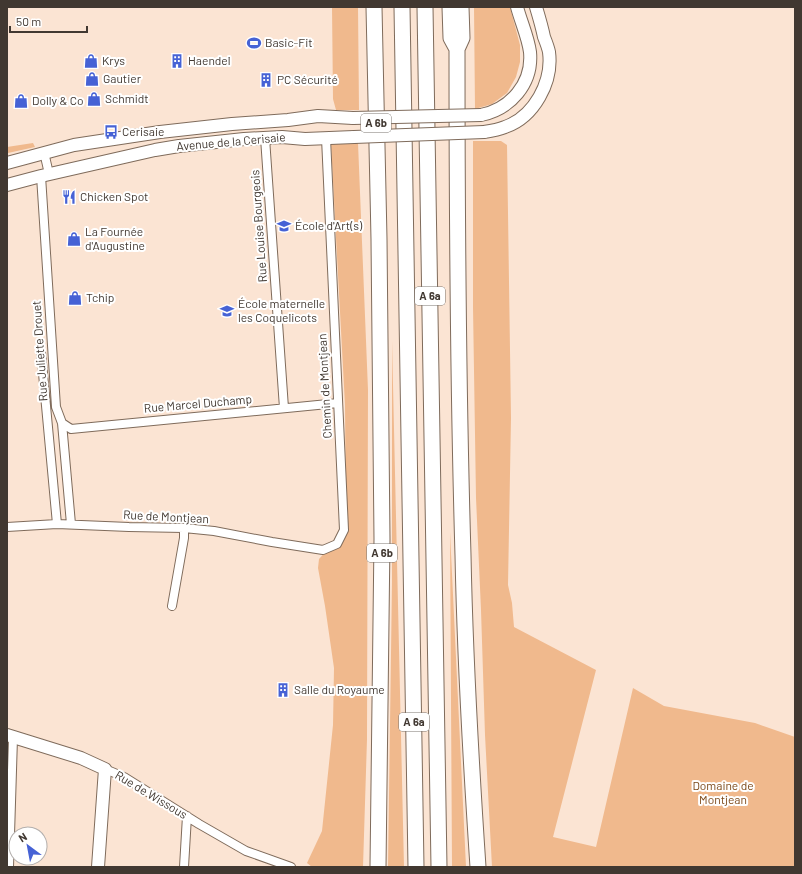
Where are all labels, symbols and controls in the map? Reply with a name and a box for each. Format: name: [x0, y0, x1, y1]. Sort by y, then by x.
scale bar: [10, 8, 87, 34]
text: 50 m: [16, 14, 41, 28]
sports icon: Basic-Fit: [246, 35, 262, 51]
place label: Basic-Fit: [265, 35, 313, 49]
shop icon: Krys: [83, 53, 99, 69]
place label: Krys: [102, 53, 125, 67]
building icon: Haendel: [169, 53, 185, 69]
place label: Haendel: [188, 53, 230, 67]
shop icon: Gautier: [84, 71, 100, 87]
place label: Gautier: [103, 71, 142, 85]
building icon: PC Sécurité: [258, 72, 274, 88]
place label: PC Sécurité: [277, 72, 338, 86]
shop icon: Schmidt: [86, 91, 102, 107]
place label: Schmidt: [105, 91, 149, 105]
shop icon: Dolly & Co: [13, 93, 29, 109]
place label: Dolly & Co: [32, 93, 84, 107]
road number: A 6b: [361, 114, 391, 132]
bus stop icon: Cerisaie: [103, 124, 119, 140]
place label: Cerisaie: [122, 124, 164, 138]
street label: Avenue de la Cerisaie: [176, 129, 286, 153]
street label: Rue Louise Bourgeois: [247, 169, 269, 283]
restaurant icon: Chicken Spot: [61, 189, 77, 205]
place label: Chicken Spot: [80, 189, 149, 203]
school or university icon: École d'Art(s): [276, 218, 292, 234]
place label: École d'Art(s): [295, 218, 363, 232]
place label: La Fournée d'Augustine: [85, 224, 145, 252]
shop icon: La Fournée d'Augustine: [66, 231, 82, 247]
road number: A 6a: [415, 287, 445, 305]
shop icon: Tchip: [67, 290, 83, 306]
place label: Tchip: [86, 290, 114, 304]
place label: École maternelle les Coquelicots: [238, 296, 325, 324]
street label: Rue Juliette Drouet: [29, 300, 50, 402]
school or university icon: École maternelle les Coquelicots: [219, 303, 235, 319]
street label: Chemin de Montjean: [314, 333, 334, 439]
street label: Rue Marcel Duchamp: [143, 391, 253, 415]
street label: Rue de Montjean: [123, 507, 209, 525]
road number: A 6b: [367, 544, 397, 562]
building icon: Salle du Royaume: [275, 682, 291, 698]
place label: Salle du Royaume: [294, 682, 385, 696]
road number: A 6a: [399, 713, 429, 731]
street label: Rue de Wissous: [113, 767, 190, 821]
park label: Domaine de Montjean: [692, 778, 754, 806]
north arrow: [8, 826, 48, 866]
text: N: [16, 830, 29, 845]

